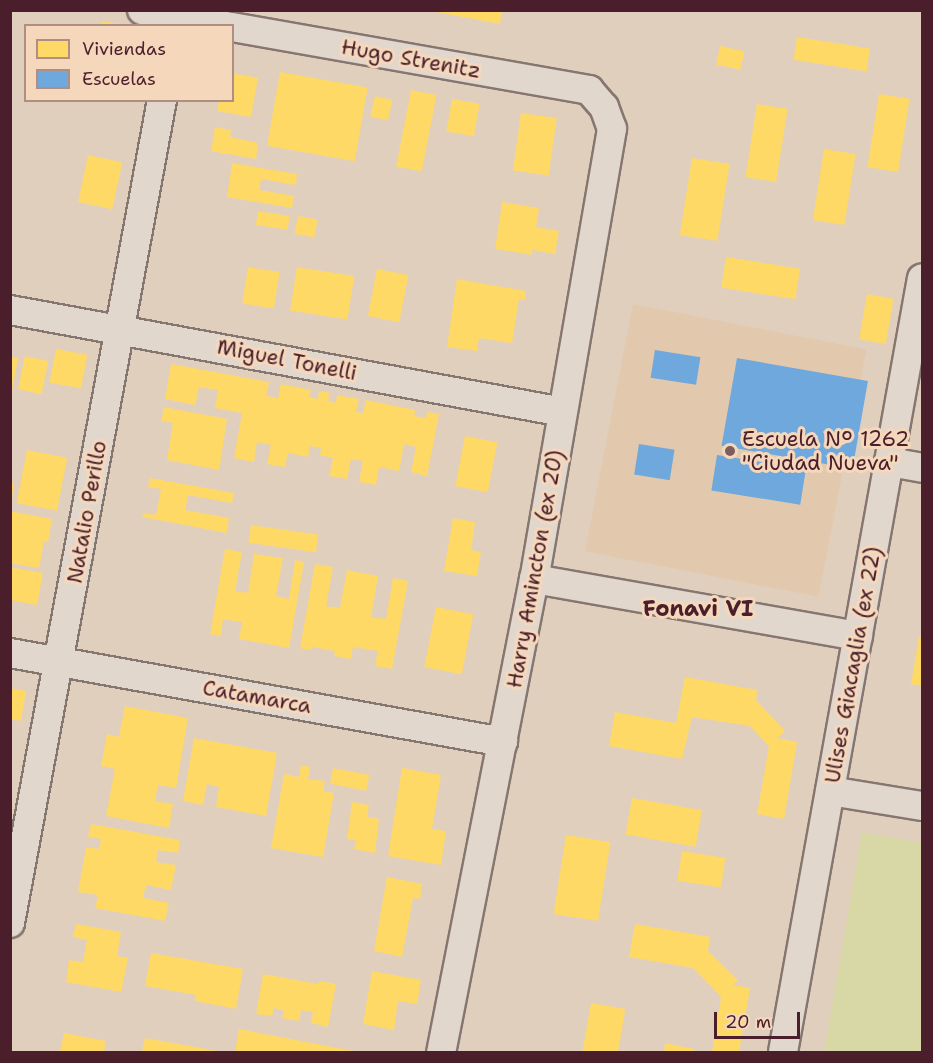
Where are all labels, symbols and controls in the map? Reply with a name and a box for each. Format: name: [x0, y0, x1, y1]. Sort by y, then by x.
legend: [24, 24, 234, 102]
street label: Hugo Strenitz: [339, 34, 483, 84]
text: Viviendas: [82, 37, 166, 61]
text: Escuelas: [82, 67, 156, 91]
street label: Miguel Tonelli: [215, 334, 359, 386]
place label: Escuela N° 1262 "Ciudad Nueva": [742, 426, 909, 476]
street label: Natalio Perillo: [62, 439, 112, 585]
marker: Escuela N° 1262 "Ciudad Nueva": [723, 444, 737, 458]
street label: Harry Amincton (ex 20): [502, 448, 568, 690]
street label: Ulises Giacaglia (ex 22): [820, 545, 886, 785]
district label: Fonavi VI: [643, 596, 753, 622]
street label: Catamarca: [201, 675, 313, 719]
scale bar: [717, 1000, 802, 1038]
text: 20 m: [725, 1010, 771, 1034]

